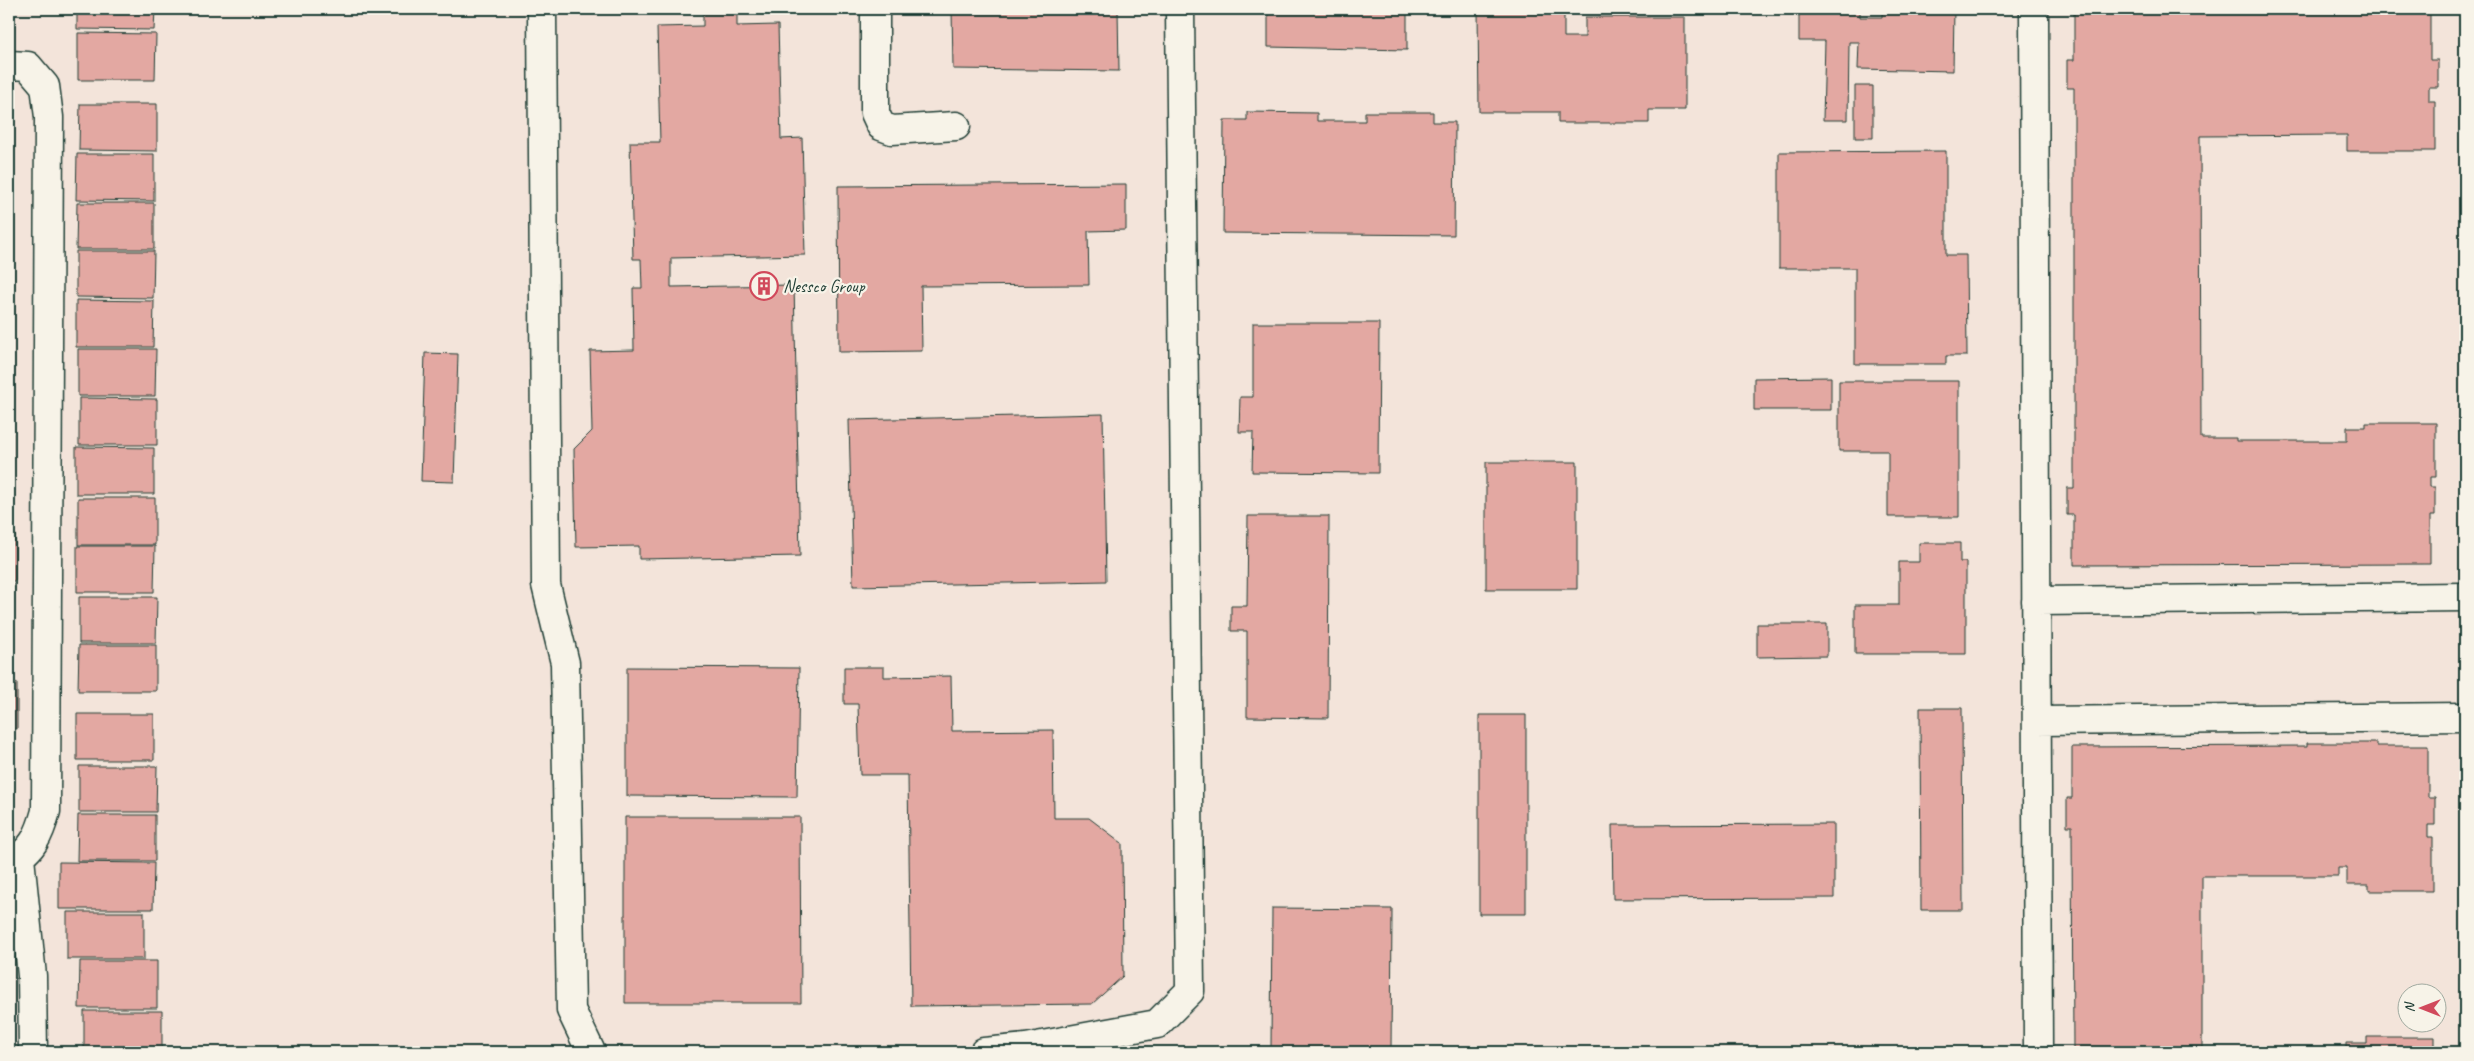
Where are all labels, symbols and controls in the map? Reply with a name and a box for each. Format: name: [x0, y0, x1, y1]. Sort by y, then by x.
building icon: Nessco Group: [749, 271, 779, 301]
place label: Nessco Group: [783, 275, 866, 297]
north arrow: [2396, 984, 2446, 1034]
text: N: [2401, 1001, 2418, 1012]

